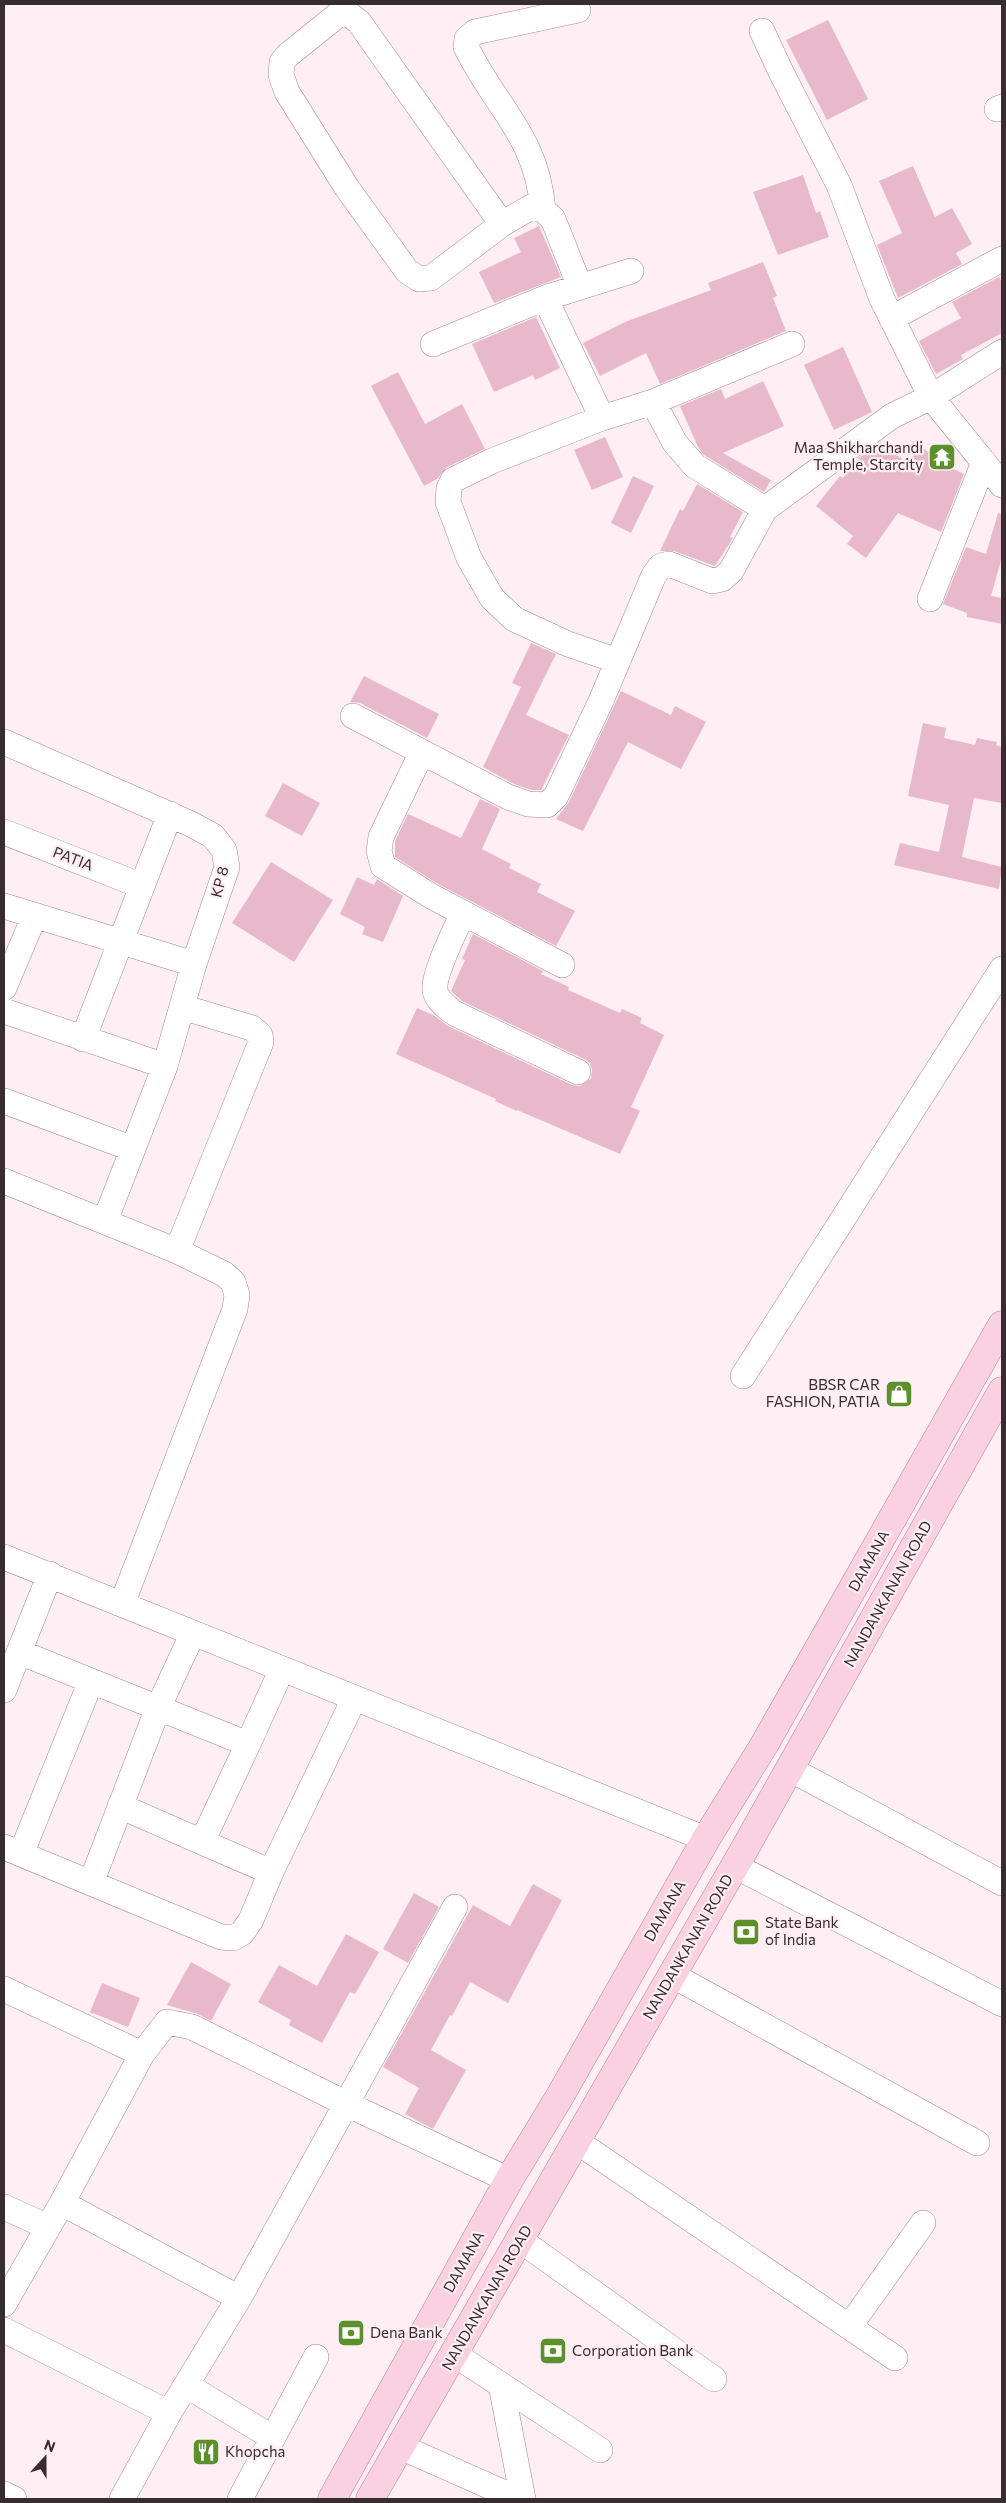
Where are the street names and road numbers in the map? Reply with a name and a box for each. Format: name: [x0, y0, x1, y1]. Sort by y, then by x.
street label: PATIA: [51, 842, 96, 874]
street label: KP 8: [206, 864, 232, 899]
street label: NANDANKANAN ROAD: [839, 1517, 935, 1670]
street label: DAMANA: [844, 1527, 892, 1594]
street label: NANDANKANAN ROAD: [638, 1871, 736, 2022]
street label: DAMANA: [640, 1877, 689, 1944]
street label: NANDANKANAN ROAD: [437, 2222, 535, 2373]
street label: DAMANA: [439, 2228, 487, 2295]

